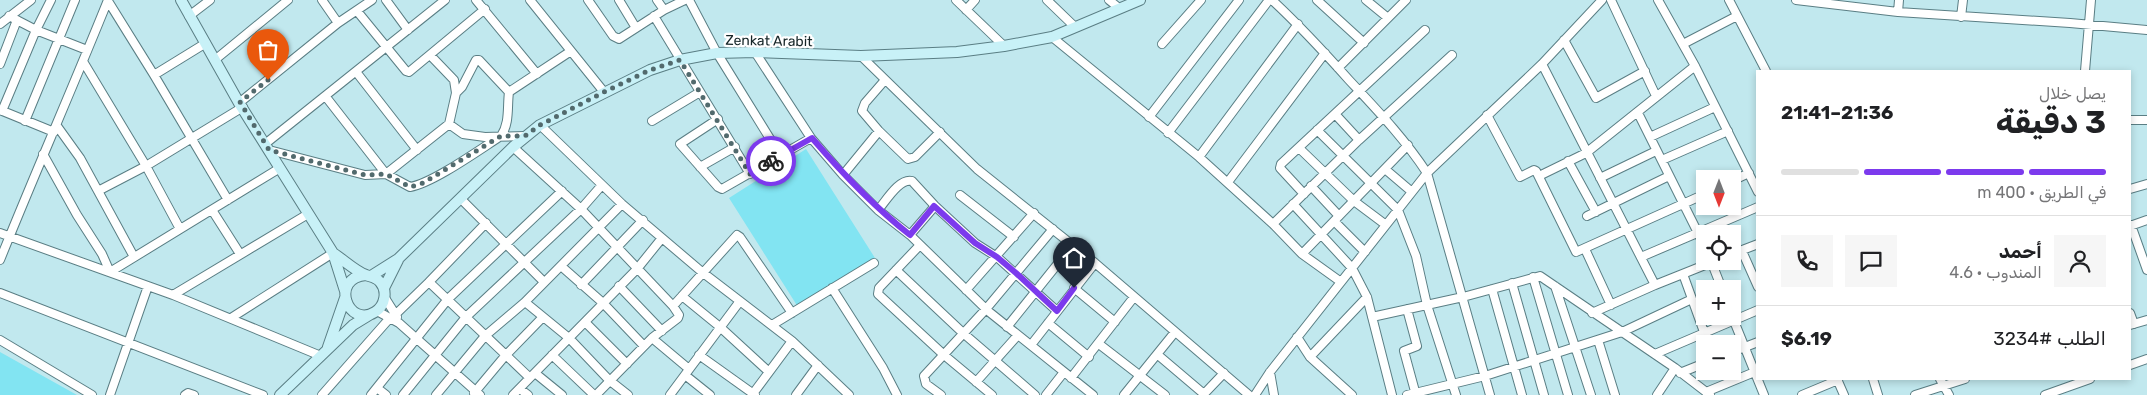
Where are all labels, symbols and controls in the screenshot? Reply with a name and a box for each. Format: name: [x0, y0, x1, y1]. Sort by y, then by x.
pin: [247, 29, 289, 80]
street label: Zenkat Arabit: [725, 32, 813, 50]
icon: bag: [254, 36, 282, 64]
text: يصل خلال: [2039, 84, 2106, 103]
text: 21:36–21:41: [1781, 101, 1893, 124]
text: 3 دقيقة: [1996, 103, 2106, 141]
courier: [746, 136, 796, 186]
icon: bike: [757, 147, 785, 175]
north arrow: [1696, 170, 1741, 215]
map controls: [1696, 170, 1741, 380]
text: في الطريق · 400 m: [1977, 183, 2106, 202]
button: locate: [1696, 225, 1741, 270]
button: phone: [1781, 235, 1833, 287]
button: chat: [1845, 235, 1897, 287]
button: person: [2054, 235, 2106, 287]
pin: [1053, 237, 1095, 288]
text: أحمد: [1999, 240, 2042, 263]
icon: home: [1060, 244, 1088, 272]
text: المندوب · 4.6: [1949, 263, 2042, 282]
button: +: [1696, 280, 1741, 325]
text: $6.19: [1781, 327, 1832, 350]
text: الطلب #3234: [1993, 327, 2106, 350]
button: −: [1696, 335, 1741, 380]

